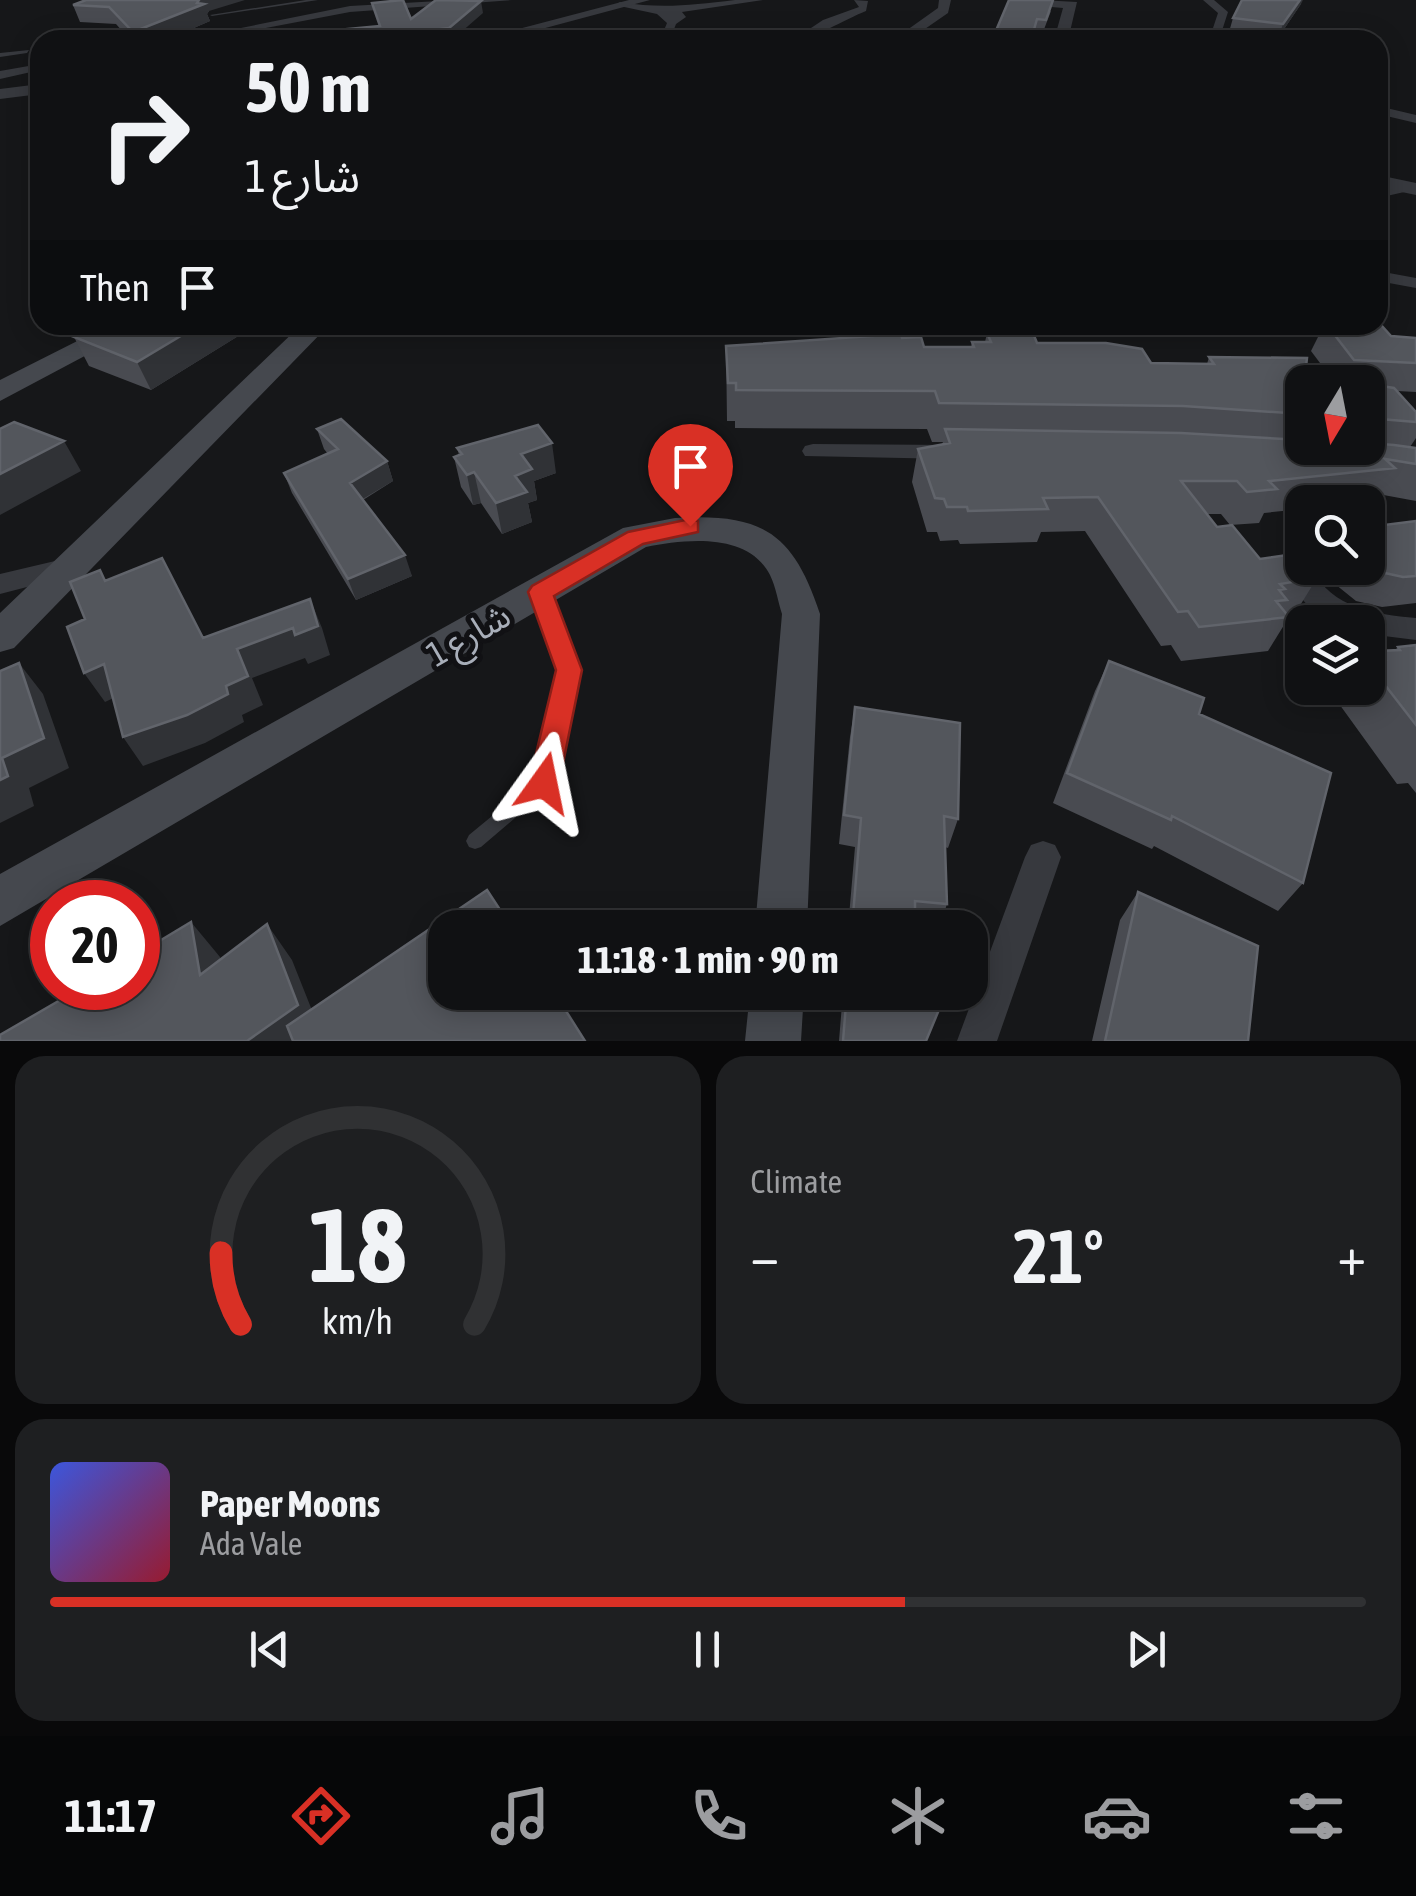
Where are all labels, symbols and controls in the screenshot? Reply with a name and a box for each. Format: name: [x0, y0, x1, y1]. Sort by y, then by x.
text: 50 m: [245, 47, 371, 127]
icon: right: [80, 70, 210, 200]
text: شارع 1: [245, 150, 360, 202]
icon: arrive: [170, 260, 225, 315]
text: Then: [80, 266, 150, 309]
north arrow: [1285, 365, 1385, 465]
map controls: [1285, 365, 1385, 705]
pin: [648, 424, 733, 527]
icon: arrive: [663, 439, 718, 494]
button: search: [1285, 485, 1385, 585]
street label: شارع 1: [419, 594, 520, 680]
button: layers: [1285, 605, 1385, 705]
position arrow: [492, 731, 596, 835]
speed limit sign: 20: [30, 880, 160, 1010]
text: 11:18 · 1 min · 90 m: [577, 938, 839, 981]
text: Climate: [751, 1163, 842, 1200]
text: 18: [309, 1185, 407, 1304]
text: 21°: [1013, 1213, 1104, 1299]
text: −: [751, 1224, 779, 1287]
text: +: [1337, 1224, 1366, 1287]
text: km/h: [322, 1301, 393, 1342]
text: Paper Moons: [200, 1482, 380, 1525]
text: Ada Vale: [200, 1525, 302, 1562]
icon: previous: [242, 1622, 297, 1677]
icon: pause: [680, 1622, 735, 1677]
icon: next: [1119, 1622, 1174, 1677]
icon: directions: [286, 1781, 356, 1851]
icon: music: [485, 1781, 555, 1851]
icon: phone: [684, 1781, 754, 1851]
icon: climate: [883, 1781, 953, 1851]
icon: car: [1082, 1781, 1152, 1851]
icon: filters: [1281, 1781, 1351, 1851]
text: 11:17: [65, 1790, 157, 1842]

